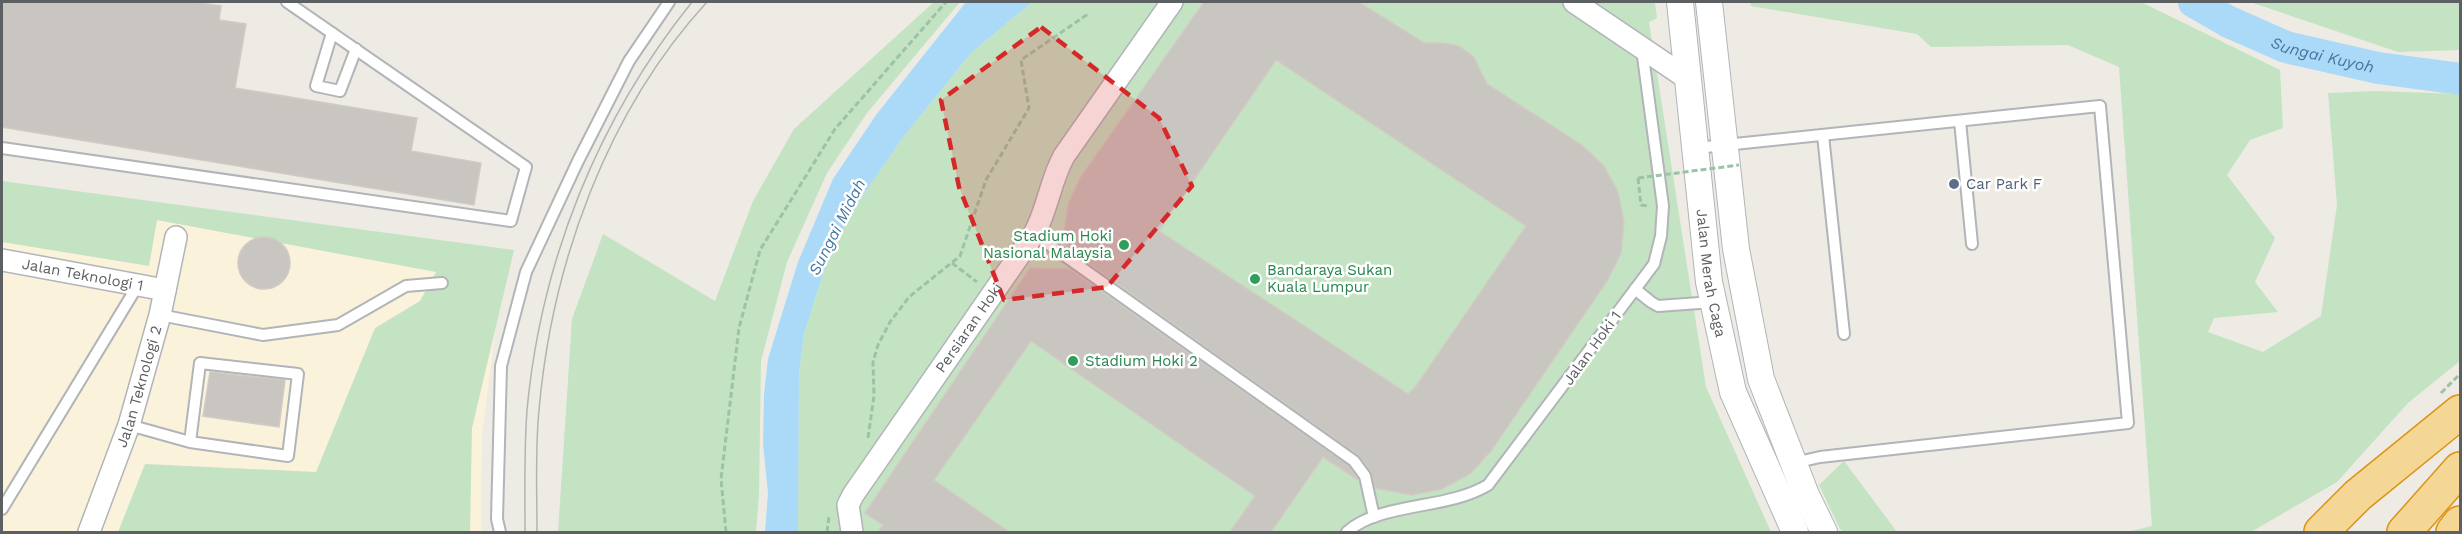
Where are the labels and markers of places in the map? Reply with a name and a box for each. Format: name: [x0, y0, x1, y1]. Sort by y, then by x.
place label: Car Park F: [1966, 175, 2042, 193]
marker: Car Park F: [1947, 177, 1961, 191]
place label: Stadium Hoki Nasional Malaysia: [983, 227, 1113, 262]
marker: Stadium Hoki Nasional Malaysia: [1117, 238, 1131, 252]
place label: Bandaraya Sukan Kuala Lumpur: [1267, 261, 1392, 296]
marker: Bandaraya Sukan Kuala Lumpur: [1248, 272, 1262, 286]
place label: Stadium Hoki 2: [1085, 352, 1198, 370]
marker: Stadium Hoki 2: [1066, 354, 1080, 368]

